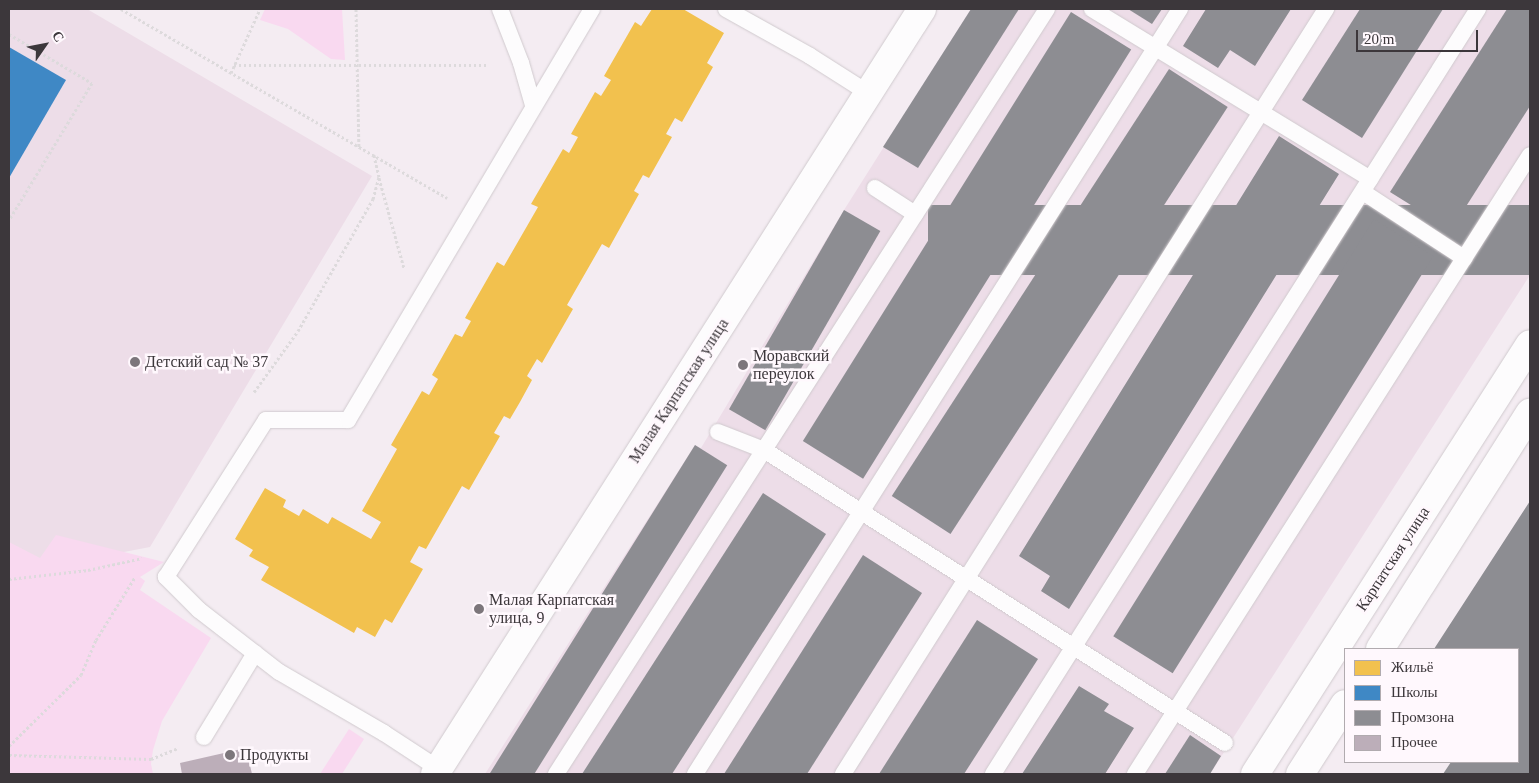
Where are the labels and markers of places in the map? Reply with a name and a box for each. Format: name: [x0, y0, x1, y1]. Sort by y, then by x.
place label: Моравский переулок: [753, 346, 829, 384]
place label: Детский сад № 37: [145, 352, 268, 372]
marker: Детский сад № 37: [129, 356, 141, 368]
marker: Моравский переулок: [737, 359, 749, 371]
place label: Малая Карпатская улица, 9: [489, 590, 614, 628]
marker: Малая Карпатская улица, 9: [473, 603, 485, 615]
place label: Продукты: [240, 745, 309, 765]
marker: Продукты: [224, 749, 236, 761]

